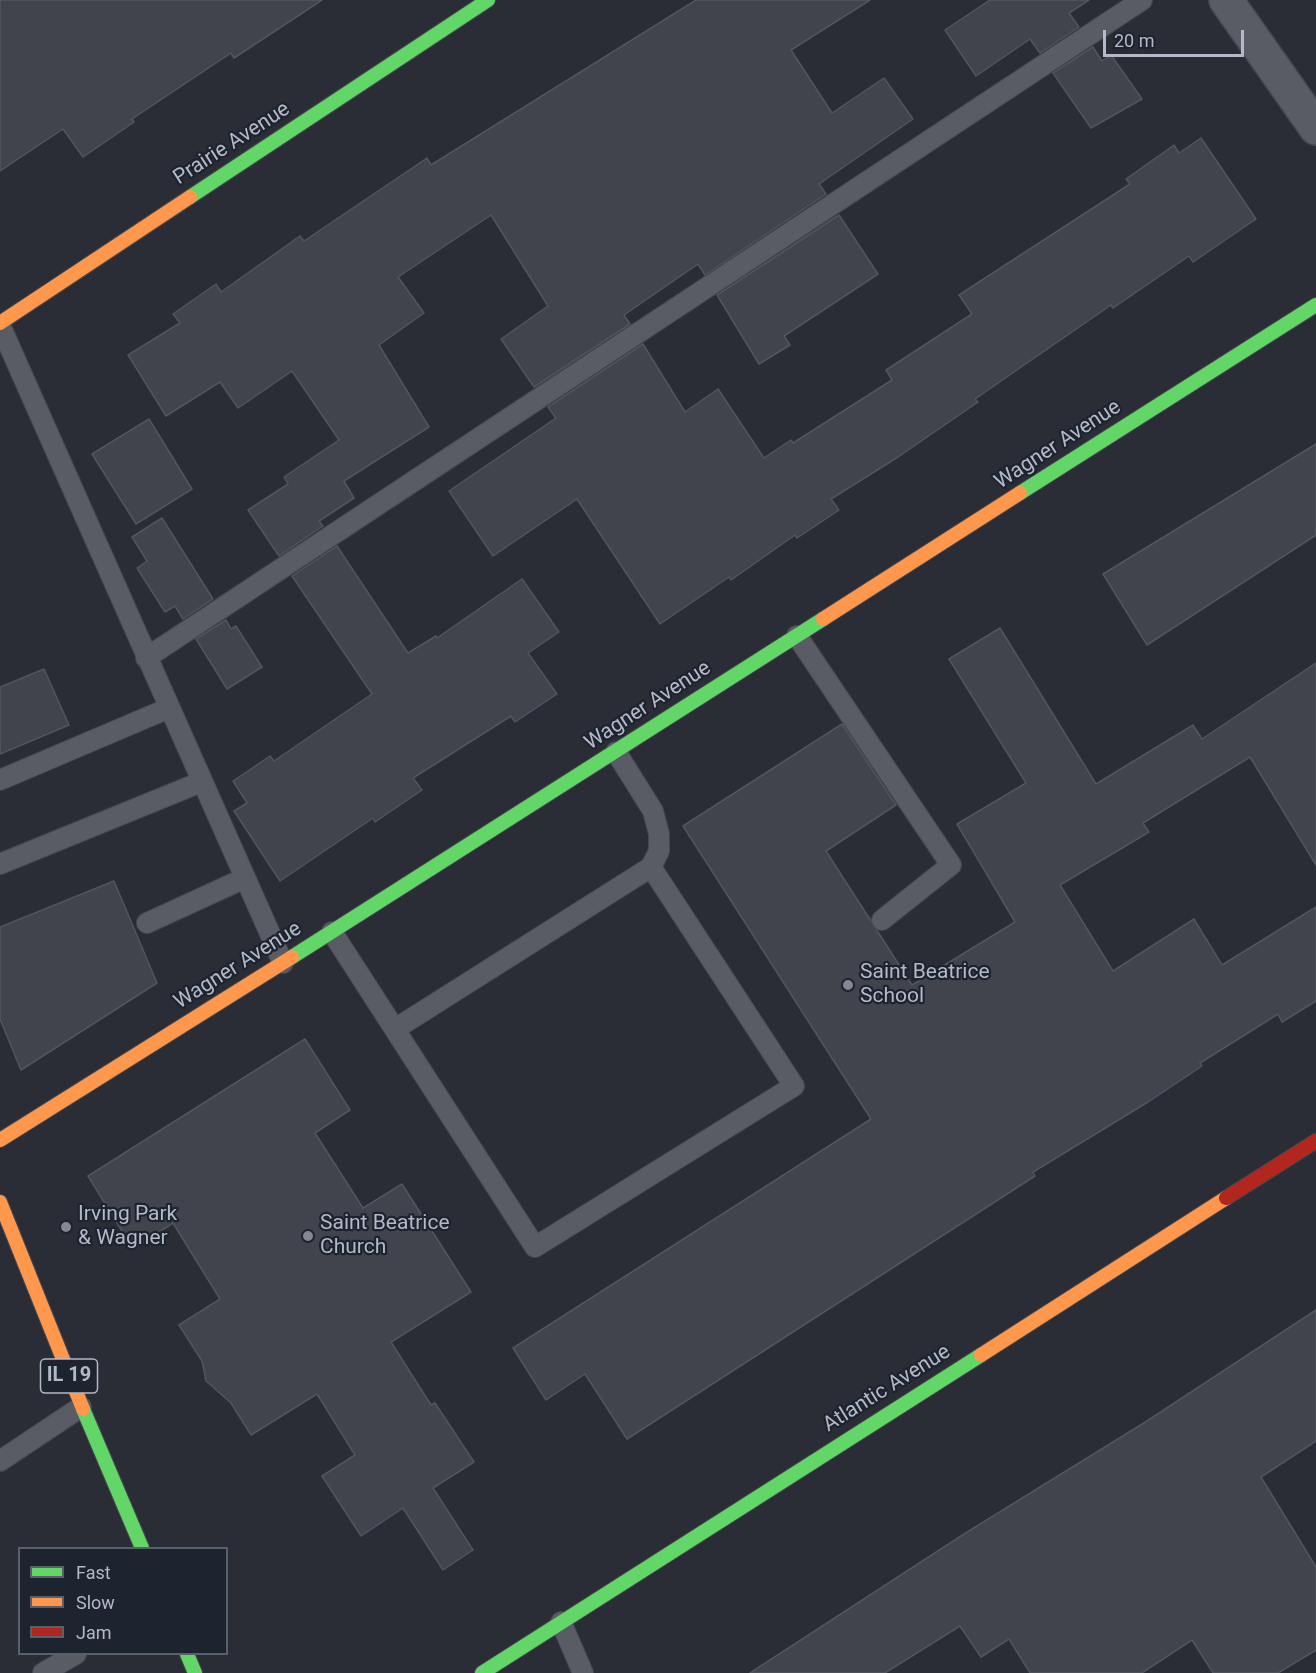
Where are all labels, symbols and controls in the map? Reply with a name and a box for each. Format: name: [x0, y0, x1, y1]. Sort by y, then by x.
scale bar: [1106, 18, 1247, 56]
text: 20 m: [1114, 30, 1154, 51]
street label: Prairie Avenue: [169, 97, 295, 191]
street label: Wagner Avenue: [990, 395, 1126, 495]
street label: Wagner Avenue: [580, 656, 716, 756]
street label: Wagner Avenue: [170, 917, 306, 1015]
place label: Saint Beatrice School: [860, 960, 990, 1010]
marker: Saint Beatrice School: [841, 978, 855, 992]
place label: Irving Park & Wagner: [78, 1202, 177, 1252]
place label: Saint Beatrice Church: [320, 1211, 450, 1261]
marker: Irving Park & Wagner: [59, 1220, 73, 1234]
marker: Saint Beatrice Church: [301, 1229, 315, 1243]
street label: Atlantic Avenue: [819, 1340, 955, 1438]
road number: IL 19: [40, 1359, 98, 1393]
legend: [18, 1547, 228, 1655]
text: Fast: [76, 1562, 111, 1583]
text: Slow: [76, 1592, 115, 1613]
text: Jam: [76, 1622, 112, 1643]

